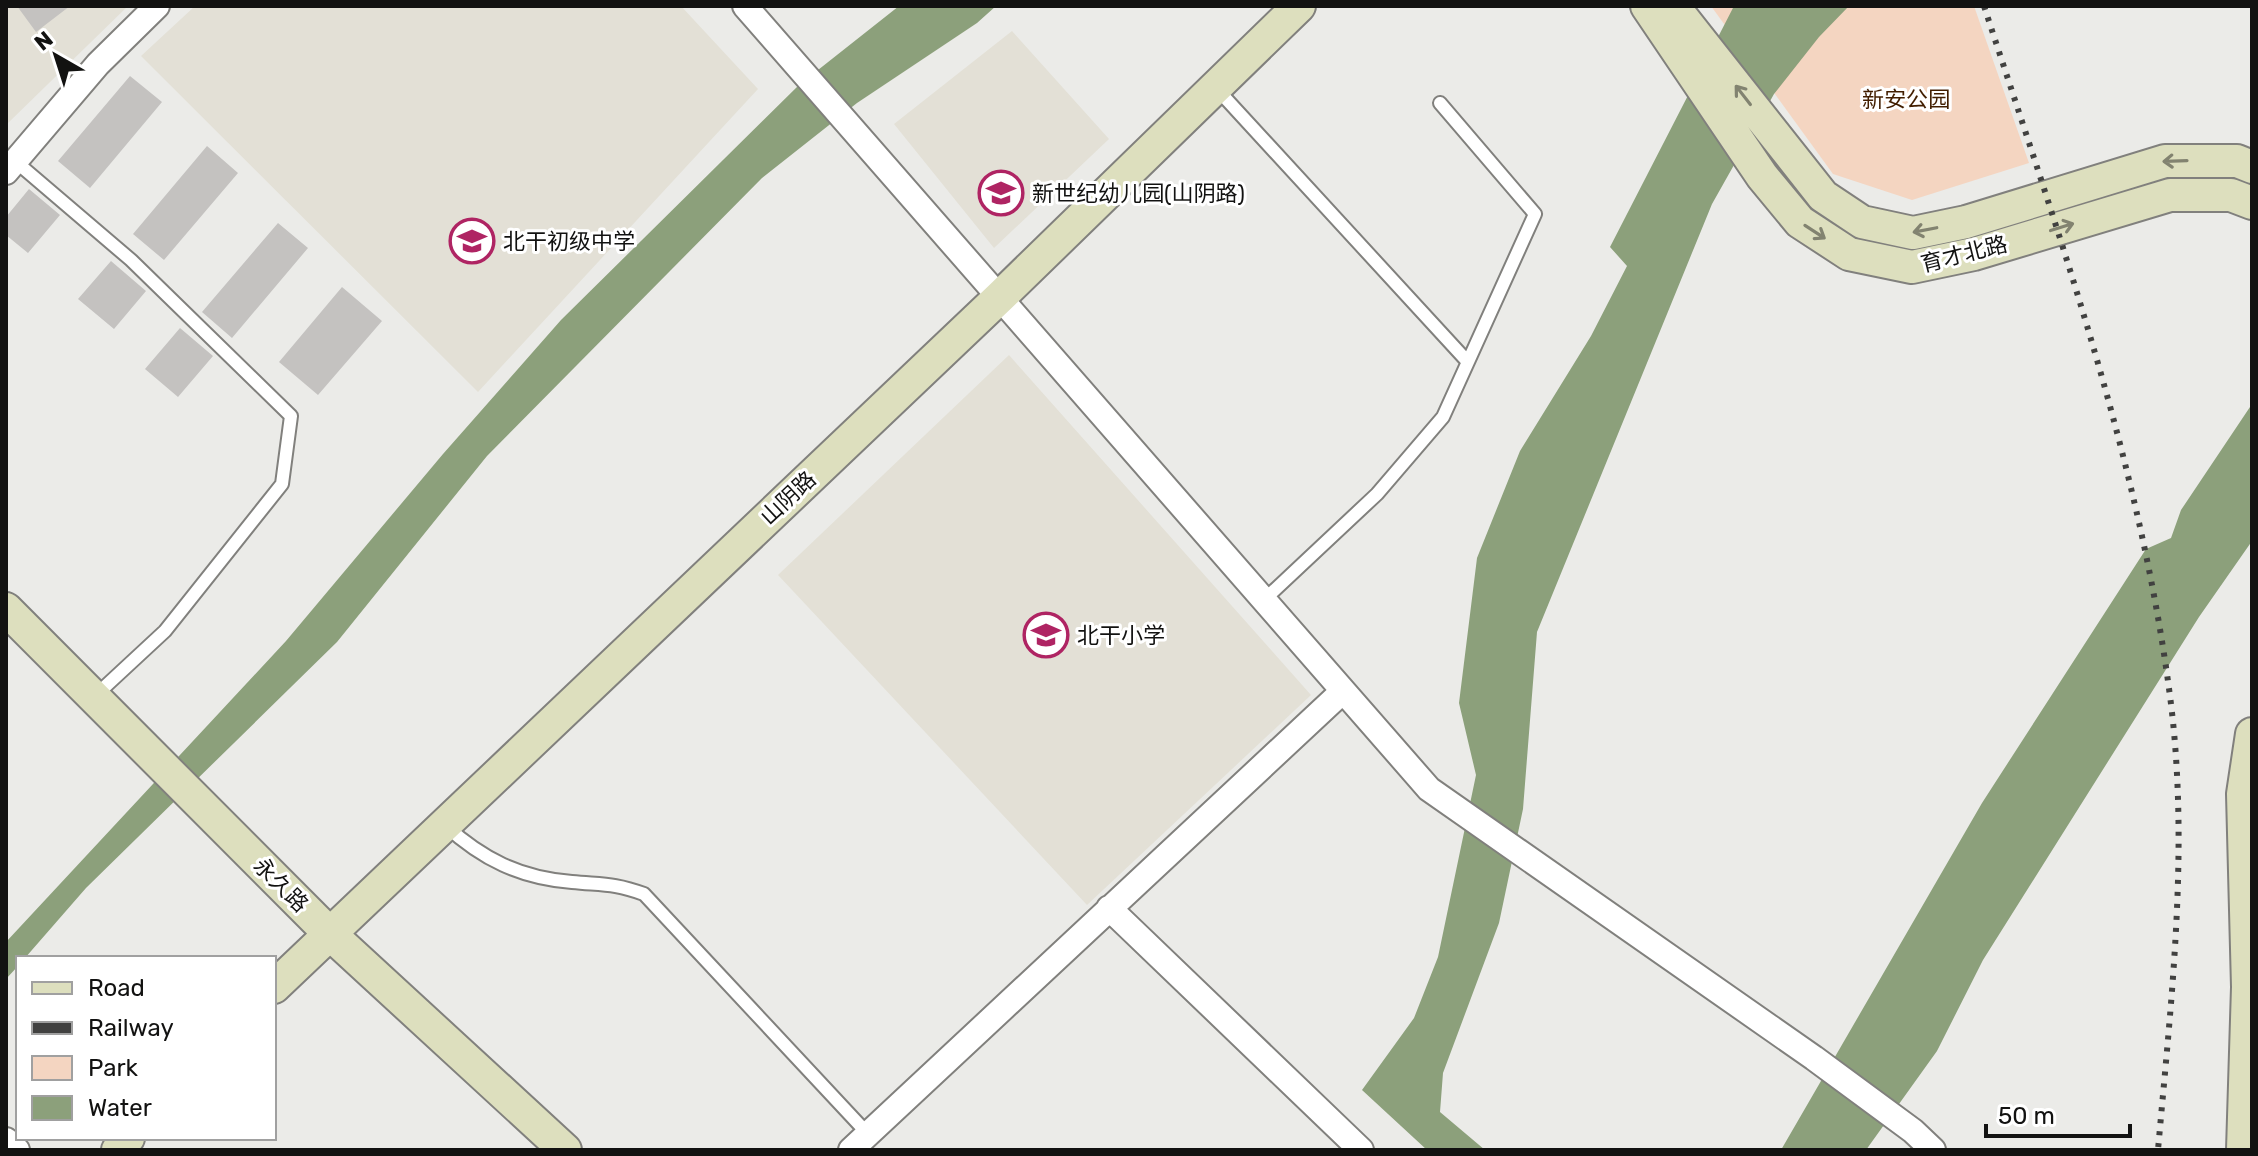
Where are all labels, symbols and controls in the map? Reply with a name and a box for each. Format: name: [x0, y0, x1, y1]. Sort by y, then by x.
north arrow: [16, 16, 96, 96]
text: N: [29, 25, 58, 56]
one-way arrow: [1734, 85, 1751, 106]
park label: 新安公园: [1862, 86, 1950, 113]
one-way arrow: [2162, 154, 2189, 169]
school or university icon: 新世纪幼儿园(山阴路): [977, 169, 1025, 217]
place label: 新世纪幼儿园(山阴路): [1032, 180, 1245, 207]
school or university icon: 北干初级中学: [448, 217, 496, 265]
one-way arrow: [2049, 219, 2075, 234]
one-way arrow: [1913, 223, 1938, 238]
one-way arrow: [1804, 224, 1826, 241]
place label: 北干初级中学: [503, 228, 635, 255]
street label: 育才北路: [1918, 230, 2010, 278]
street label: 山阴路: [755, 466, 821, 530]
school or university icon: 北干小学: [1022, 611, 1070, 659]
place label: 北干小学: [1077, 622, 1165, 649]
street label: 永久路: [248, 852, 314, 918]
legend: [16, 956, 276, 1140]
text: Road: [88, 974, 145, 1002]
text: Railway: [88, 1014, 174, 1042]
text: Park: [88, 1054, 139, 1082]
scale bar: [1986, 1088, 2130, 1138]
text: Water: [88, 1094, 152, 1122]
text: 50 m: [1998, 1102, 2055, 1130]

